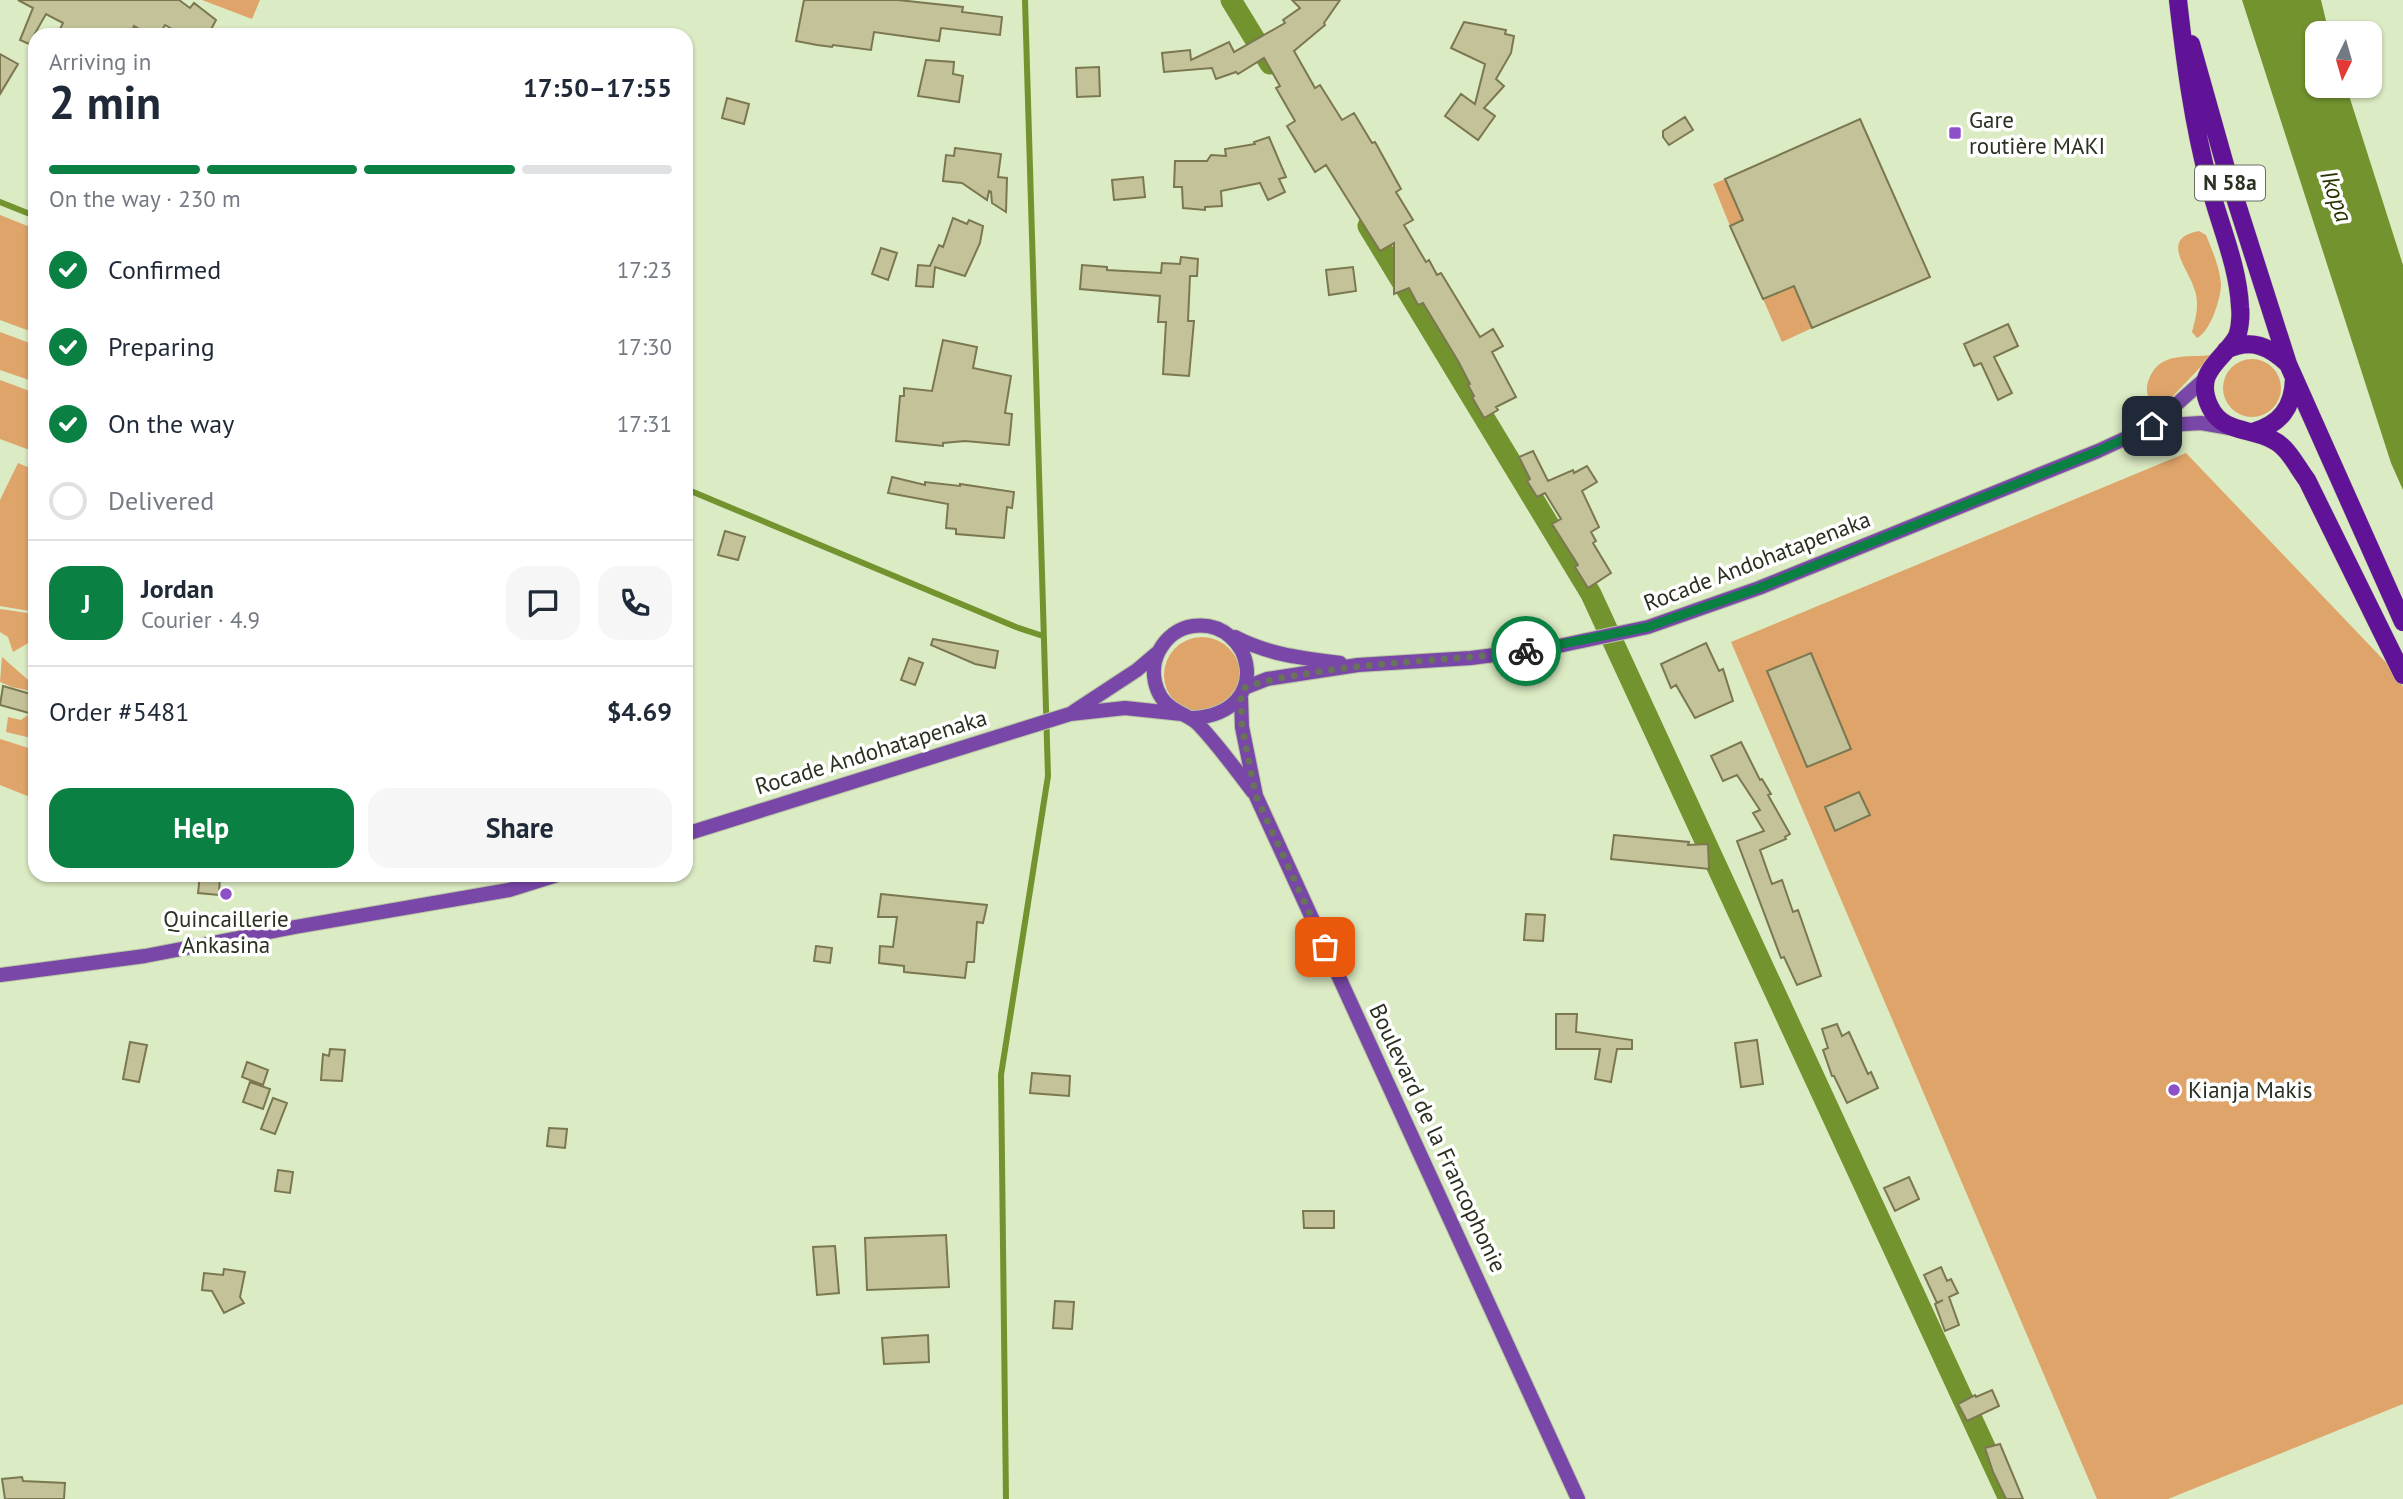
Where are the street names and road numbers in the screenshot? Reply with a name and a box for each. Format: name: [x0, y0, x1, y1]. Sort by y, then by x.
road number: N 58a: [2195, 166, 2265, 200]
street label: Rocade Andohatapenaka: [1639, 504, 1874, 617]
street label: Rocade Andohatapenaka: [752, 702, 990, 801]
street label: Boulevard de la Francophonie: [1363, 999, 1514, 1277]

